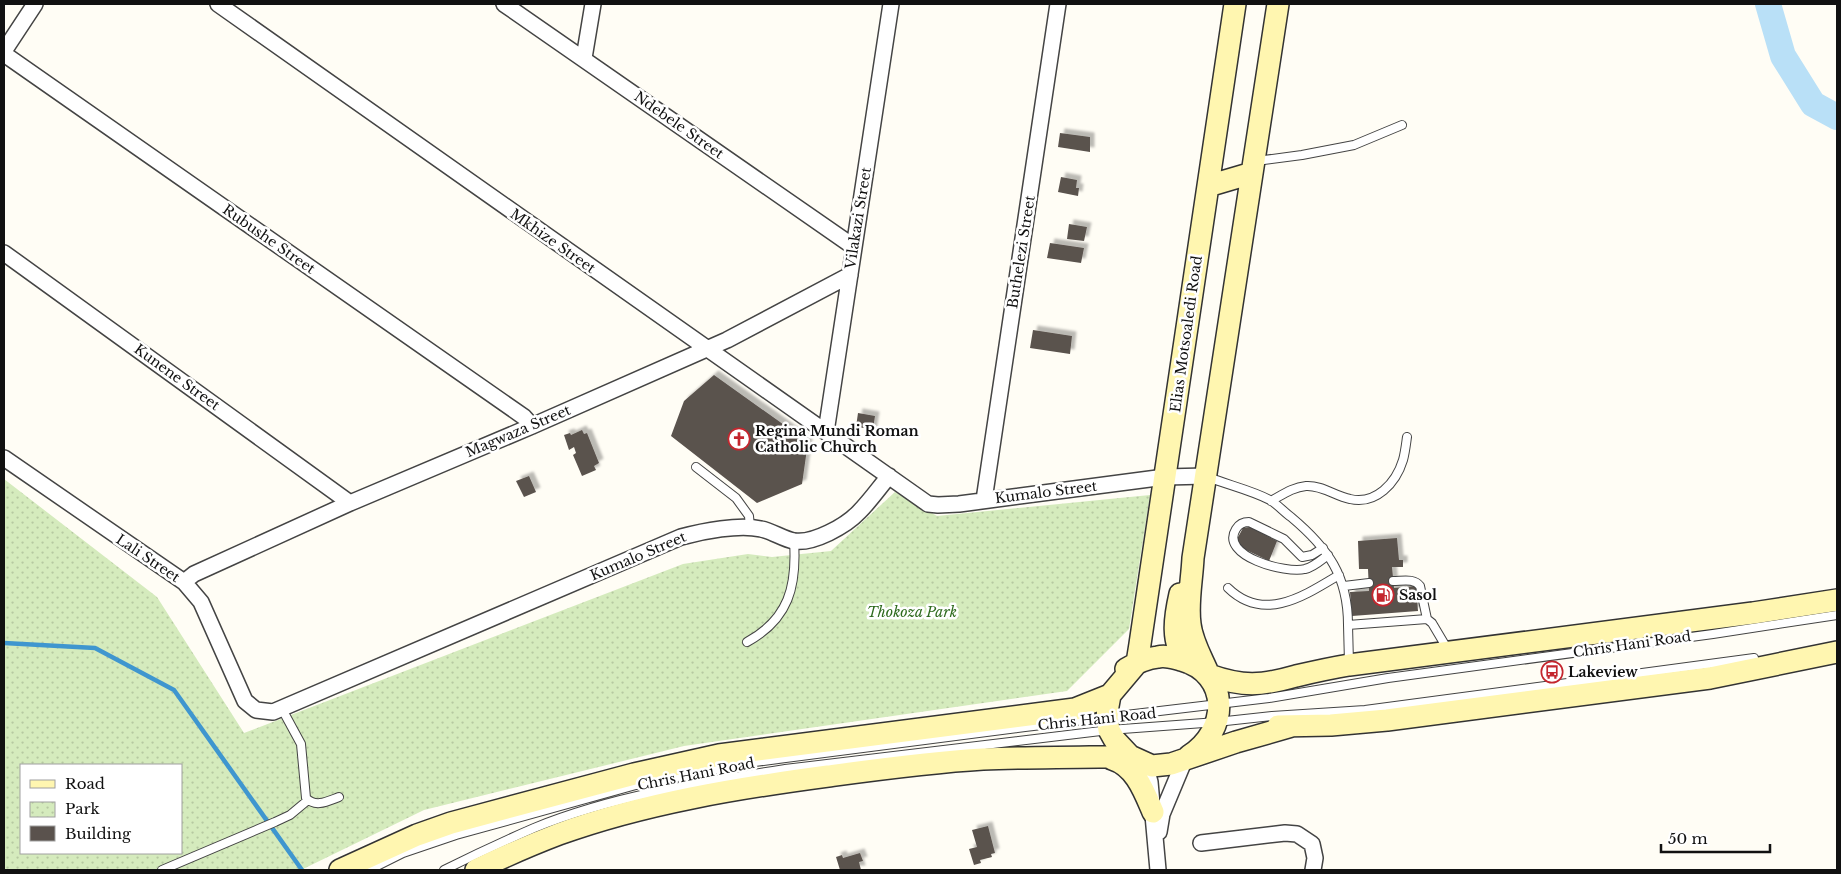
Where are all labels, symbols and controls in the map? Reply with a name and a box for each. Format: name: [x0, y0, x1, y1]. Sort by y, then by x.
street label: Ndebele Street: [631, 87, 728, 163]
street label: Vilakazi Street: [841, 165, 875, 271]
street label: Buthelezi Street: [1003, 193, 1039, 310]
street label: Rubushe Street: [219, 200, 319, 278]
street label: Mkhize Street: [507, 205, 600, 278]
street label: Elias Motsoaledi Road: [1166, 254, 1206, 414]
street label: Kunene Street: [131, 340, 224, 415]
street label: Magwaza Street: [463, 400, 574, 461]
place label: Regina Mundi Roman Catholic Church: [755, 422, 919, 456]
church icon: Regina Mundi Roman Catholic Church: [727, 427, 751, 451]
street label: Kumalo Street: [994, 477, 1099, 507]
street label: Kumalo Street: [587, 527, 689, 584]
street label: Lali Street: [113, 530, 184, 586]
fuel station icon: Sasol: [1371, 583, 1395, 607]
place label: Sasol: [1399, 586, 1437, 604]
park label: Thokoza Park: [867, 603, 957, 621]
street label: Chris Hani Road: [1572, 627, 1693, 661]
bus stop icon: Lakeview: [1540, 660, 1564, 684]
place label: Lakeview: [1568, 663, 1638, 681]
street label: Chris Hani Road: [1037, 704, 1158, 734]
street label: Chris Hani Road: [636, 754, 757, 794]
legend: [20, 764, 182, 854]
text: Road: [65, 774, 105, 793]
text: Park: [65, 799, 101, 818]
scale bar: [1661, 822, 1770, 854]
text: Building: [65, 824, 132, 843]
text: 50 m: [1668, 829, 1708, 848]

